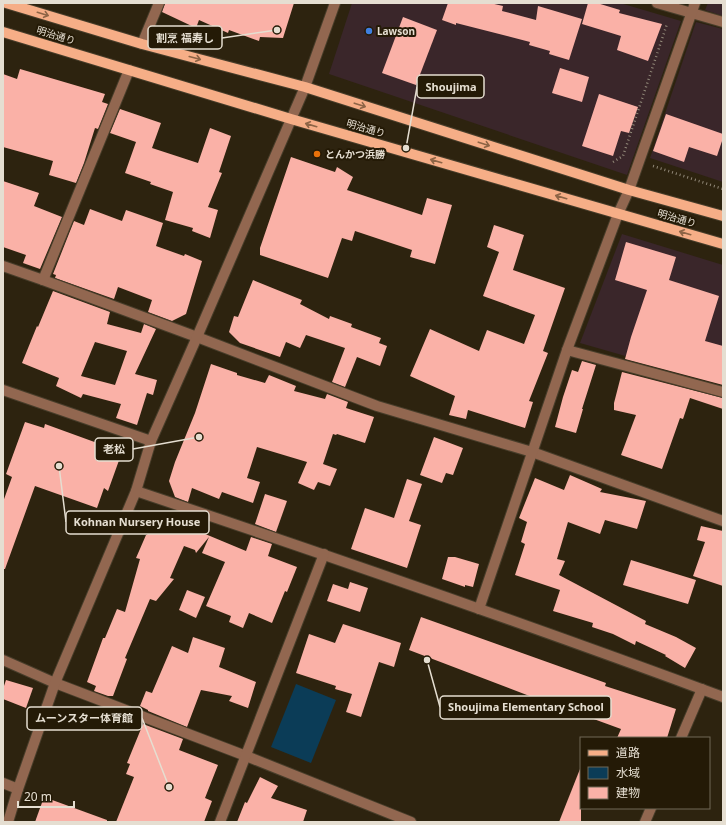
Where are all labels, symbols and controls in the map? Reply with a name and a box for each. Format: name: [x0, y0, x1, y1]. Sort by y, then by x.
one-way arrow: [36, 11, 49, 18]
street label: 明治通り: [35, 22, 77, 48]
place label: Lawson: [377, 24, 415, 38]
callout: 割烹 福寿し: [148, 26, 222, 49]
marker: Lawson: [364, 26, 374, 36]
text: 割烹 福寿し: [156, 30, 214, 45]
one-way arrow: [188, 55, 201, 62]
callout: Shoujima: [417, 75, 484, 98]
text: Shoujima: [425, 79, 477, 94]
one-way arrow: [354, 102, 367, 109]
street label: 明治通り: [345, 116, 387, 140]
one-way arrow: [305, 121, 318, 128]
one-way arrow: [478, 141, 491, 148]
place label: とんかつ浜勝: [325, 147, 385, 161]
marker: とんかつ浜勝: [312, 149, 322, 159]
one-way arrow: [429, 157, 442, 164]
one-way arrow: [554, 193, 567, 200]
street label: 明治通り: [656, 206, 698, 230]
one-way arrow: [679, 229, 692, 236]
callout: 老松: [95, 438, 133, 461]
text: 老松: [103, 441, 125, 456]
callout: Kohnan Nursery House: [66, 511, 209, 534]
text: Kohnan Nursery House: [74, 514, 201, 529]
callout: Shoujima Elementary School: [440, 696, 611, 719]
text: Shoujima Elementary School: [448, 699, 604, 714]
callout: ムーンスター体育館: [27, 707, 142, 730]
text: ムーンスター体育館: [35, 710, 133, 725]
legend: [580, 737, 710, 809]
text: 道路: [616, 744, 640, 761]
text: 水域: [616, 764, 640, 781]
scale bar: [18, 783, 74, 809]
text: 建物: [616, 784, 640, 801]
text: 20 m: [24, 788, 52, 805]

